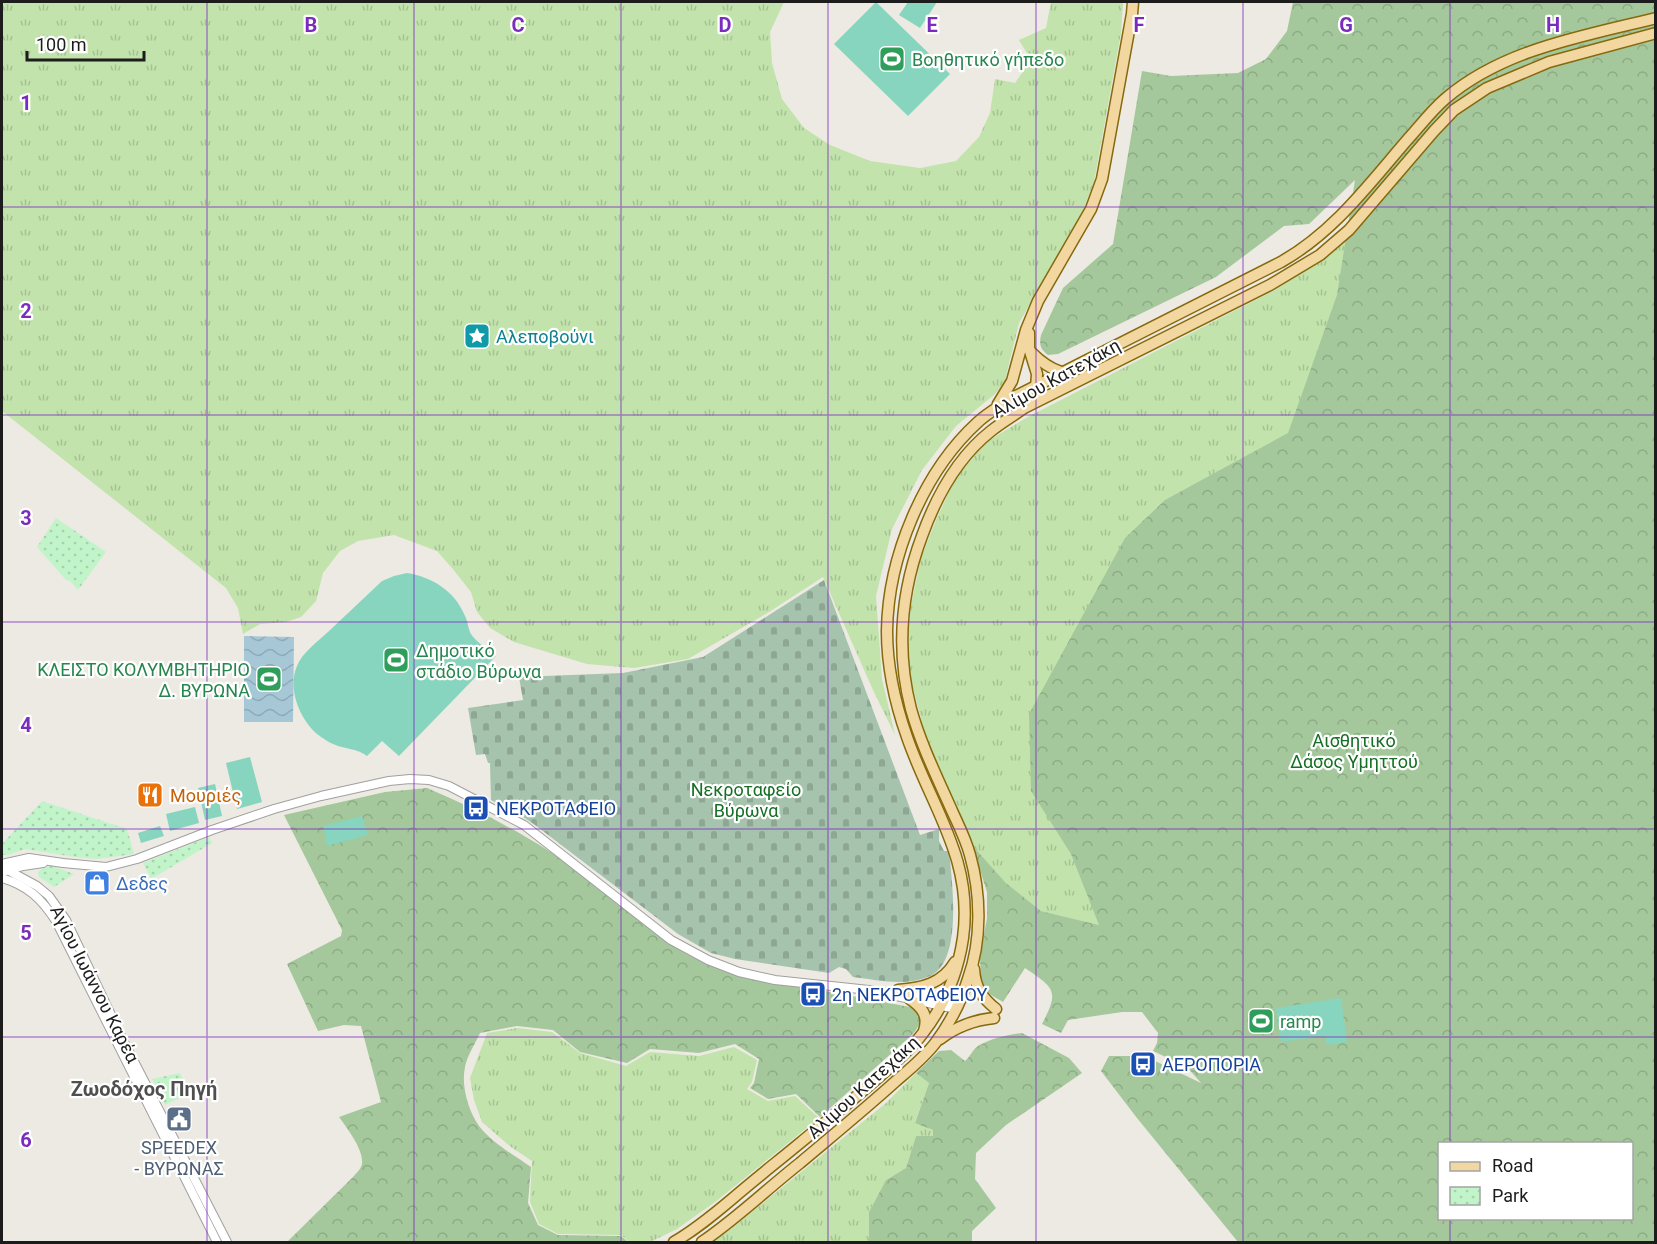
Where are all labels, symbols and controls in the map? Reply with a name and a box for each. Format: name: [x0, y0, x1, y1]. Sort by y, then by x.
text: B: [305, 13, 317, 37]
text: C: [511, 13, 525, 37]
text: D: [719, 13, 732, 37]
text: E: [926, 13, 938, 37]
text: F: [1134, 13, 1145, 37]
text: G: [1339, 13, 1353, 37]
text: H: [1546, 13, 1560, 37]
scale bar: [27, 24, 144, 62]
text: 100 m: [36, 34, 87, 55]
sports icon: Βοηθητικό γήπεδο: [877, 44, 907, 74]
place label: Βοηθητικό γήπεδο: [912, 49, 1064, 70]
text: 1: [20, 91, 32, 115]
text: 2: [20, 299, 32, 323]
place icon: Αλεποβούνι: [462, 321, 492, 351]
place label: Αλεποβούνι: [496, 326, 594, 347]
street label: Αλίμου Κατεχάκη: [988, 334, 1124, 422]
text: 3: [20, 506, 32, 530]
place label: Δημοτικό στάδιο Βύρωνα: [416, 640, 542, 682]
sports icon: Δημοτικό στάδιο Βύρωνα: [381, 645, 411, 675]
place label: ΚΛΕΙΣΤΟ ΚΟΛΥΜΒΗΤΗΡΙΟ Δ. ΒΥΡΩΝΑ: [37, 659, 250, 701]
sports icon: ΚΛΕΙΣΤΟ ΚΟΛΥΜΒΗΤΗΡΙΟ Δ. ΒΥΡΩΝΑ: [254, 664, 284, 694]
text: 4: [20, 713, 32, 737]
park label: Αισθητικό Δάσος Υμηττού: [1290, 730, 1418, 772]
park label: Νεκροταφείο Βύρωνα: [691, 779, 801, 821]
restaurant icon: Μουριές: [135, 780, 165, 810]
place label: Μουριές: [170, 785, 241, 806]
bus stop icon: ΝΕΚΡΟΤΑΦΕΙΟ: [461, 793, 491, 823]
place label: ΝΕΚΡΟΤΑΦΕΙΟ: [496, 798, 616, 819]
shop icon: Δεδες: [82, 868, 112, 898]
place label: Δεδες: [116, 873, 168, 894]
street label: Αγίου Ιωάννου Καρέα: [46, 902, 144, 1067]
text: 5: [20, 921, 32, 945]
bus stop icon: 2η ΝΕΚΡΟΤΑΦΕΙΟΥ: [798, 979, 828, 1009]
place label: 2η ΝΕΚΡΟΤΑΦΕΙΟΥ: [832, 984, 987, 1005]
sports icon: ramp: [1246, 1006, 1276, 1036]
place label: ramp: [1280, 1011, 1321, 1032]
street label: Αλίμου Κατεχάκη: [803, 1031, 923, 1143]
bus stop icon: ΑΕΡΟΠΟΡΙΑ: [1128, 1049, 1158, 1079]
place label: ΑΕΡΟΠΟΡΙΑ: [1162, 1054, 1261, 1075]
district label: Ζωοδόχος Πηγή: [71, 1077, 217, 1101]
public building icon: SPEEDEX - ΒΥΡΩΝΑΣ: [164, 1104, 194, 1134]
text: 6: [20, 1128, 32, 1152]
place label: SPEEDEX - ΒΥΡΩΝΑΣ: [134, 1137, 224, 1179]
legend: [1438, 1142, 1633, 1220]
text: Road: [1492, 1155, 1533, 1176]
text: Park: [1492, 1185, 1529, 1206]

